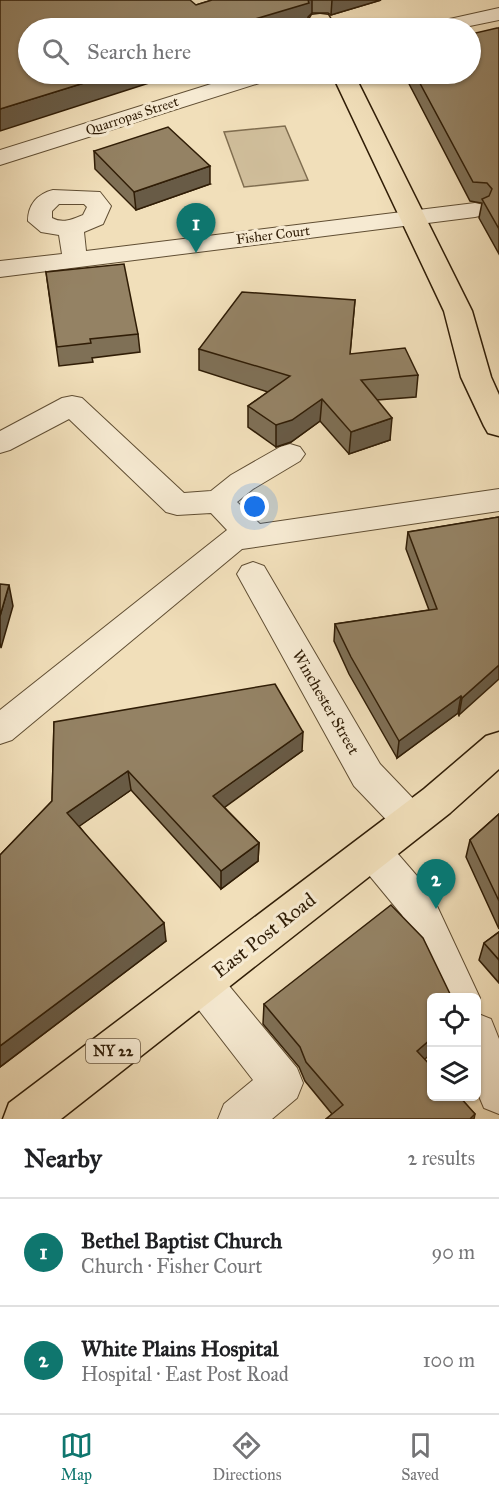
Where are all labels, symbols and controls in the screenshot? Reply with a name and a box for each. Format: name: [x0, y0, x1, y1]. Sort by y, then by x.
search box: [18, 18, 481, 84]
icon: search: [39, 35, 72, 68]
text: Search here: [87, 38, 191, 65]
street label: Quarropas Street: [83, 93, 181, 139]
pin: 1: [176, 204, 216, 253]
street label: Fisher Court: [235, 222, 311, 248]
your location: [240, 492, 269, 521]
street label: Winchester Street: [288, 646, 364, 758]
pin: 2: [416, 860, 456, 909]
street label: East Post Road: [208, 887, 320, 983]
map controls: [427, 993, 481, 1101]
button: locate: [427, 993, 481, 1047]
road number: NY 22: [86, 1039, 140, 1063]
button: layers: [427, 1047, 481, 1101]
text: Nearby: [24, 1142, 102, 1174]
text: 2 results: [407, 1146, 475, 1170]
text: Bethel Baptist Church: [81, 1227, 282, 1254]
text: 1: [40, 1240, 47, 1264]
text: 90 m: [432, 1240, 475, 1264]
text: Church · Fisher Court: [81, 1254, 262, 1278]
text: White Plains Hospital: [81, 1335, 278, 1362]
text: 2: [39, 1348, 48, 1372]
text: 100 m: [423, 1348, 475, 1372]
text: Hospital · East Post Road: [81, 1362, 289, 1386]
tab: Map: [60, 1429, 93, 1484]
tab: Directions: [213, 1429, 281, 1484]
tab: Saved: [401, 1429, 439, 1484]

